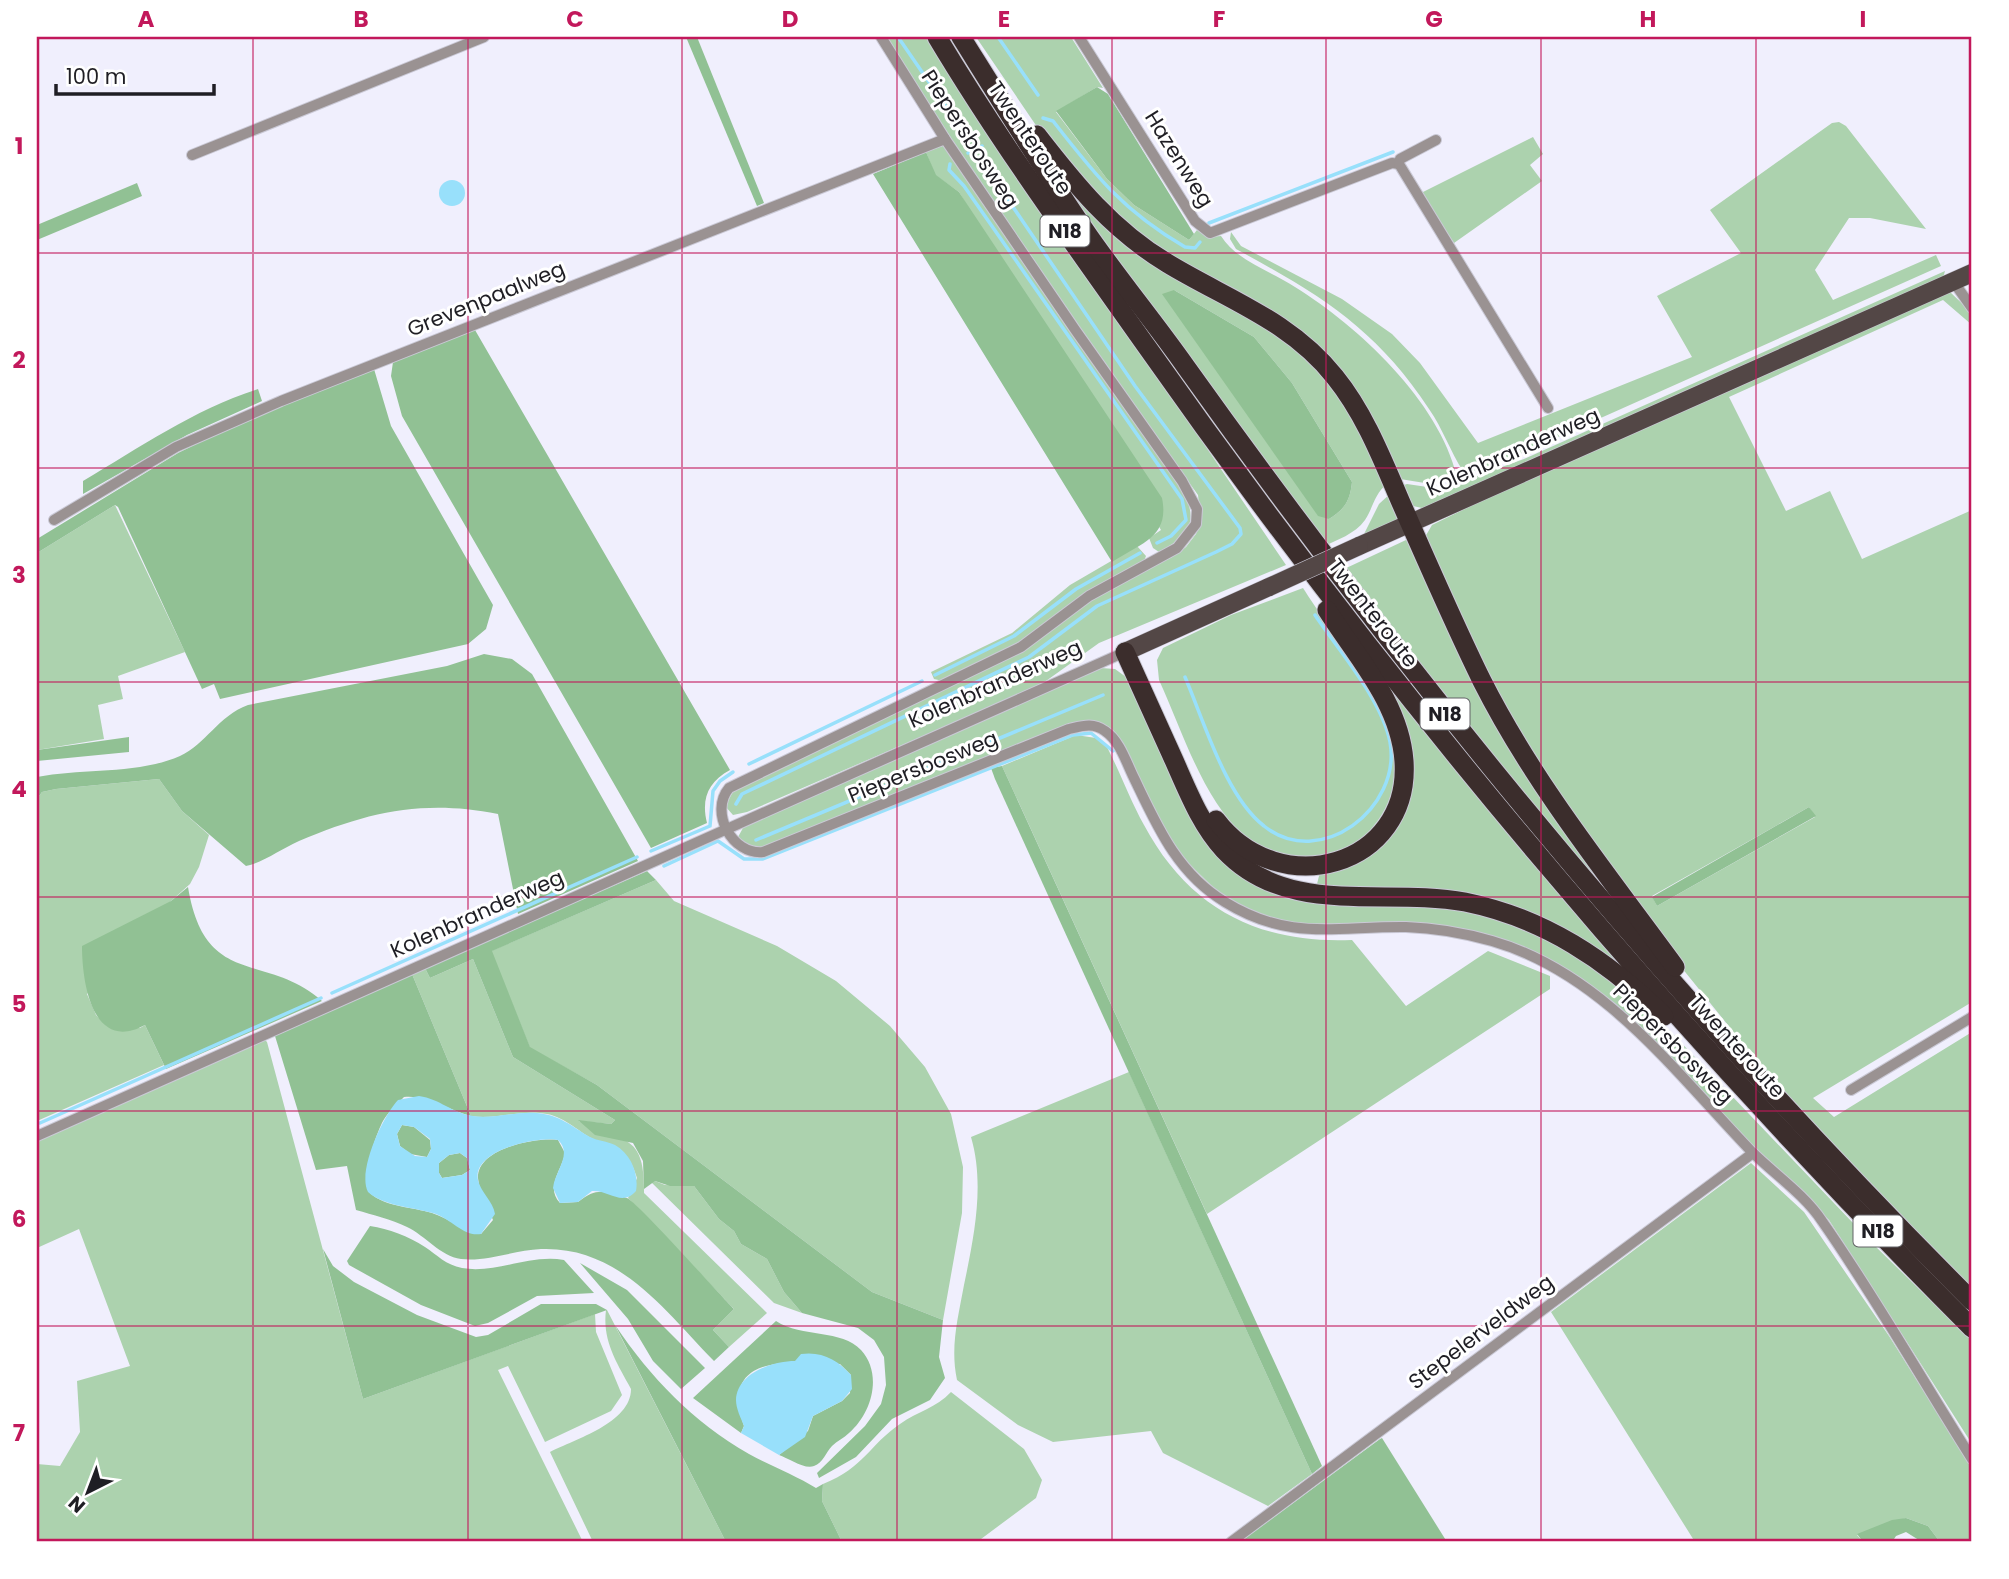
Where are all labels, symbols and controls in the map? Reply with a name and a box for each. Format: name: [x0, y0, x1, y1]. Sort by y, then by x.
text: A: [138, 3, 155, 35]
text: B: [353, 3, 369, 35]
text: C: [566, 3, 584, 35]
text: D: [782, 3, 798, 35]
text: E: [998, 3, 1010, 35]
text: F: [1213, 3, 1225, 35]
text: G: [1425, 3, 1443, 35]
text: H: [1640, 3, 1656, 35]
text: I: [1860, 3, 1866, 35]
scale bar: [56, 52, 214, 96]
text: 100 m: [66, 62, 126, 91]
street label: Piepersbosweg: [915, 64, 1026, 213]
street label: Twenteroute: [982, 75, 1079, 200]
street label: Hazenweg: [1138, 105, 1221, 213]
text: 1: [15, 130, 23, 162]
road number: N18: [1040, 216, 1090, 246]
street label: Grevenpaalweg: [403, 254, 569, 343]
text: 2: [12, 344, 26, 376]
street label: Kolenbranderweg: [1422, 400, 1604, 503]
street label: Twenteroute: [1322, 552, 1425, 673]
text: 3: [12, 559, 26, 591]
street label: Kolenbranderweg: [904, 632, 1086, 735]
road number: N18: [1420, 698, 1470, 730]
street label: Piepersbosweg: [843, 723, 1002, 810]
text: 4: [11, 773, 27, 805]
street label: Kolenbranderweg: [386, 862, 568, 965]
street label: Piepersbosweg: [1607, 977, 1740, 1110]
street label: Twenteroute: [1683, 987, 1792, 1104]
text: 5: [12, 988, 26, 1020]
text: 6: [12, 1203, 26, 1235]
road number: N18: [1854, 1216, 1902, 1246]
street label: Stepelerveldweg: [1402, 1267, 1559, 1396]
text: 7: [13, 1417, 25, 1449]
north arrow: [52, 1456, 122, 1526]
text: N: [63, 1489, 91, 1519]

